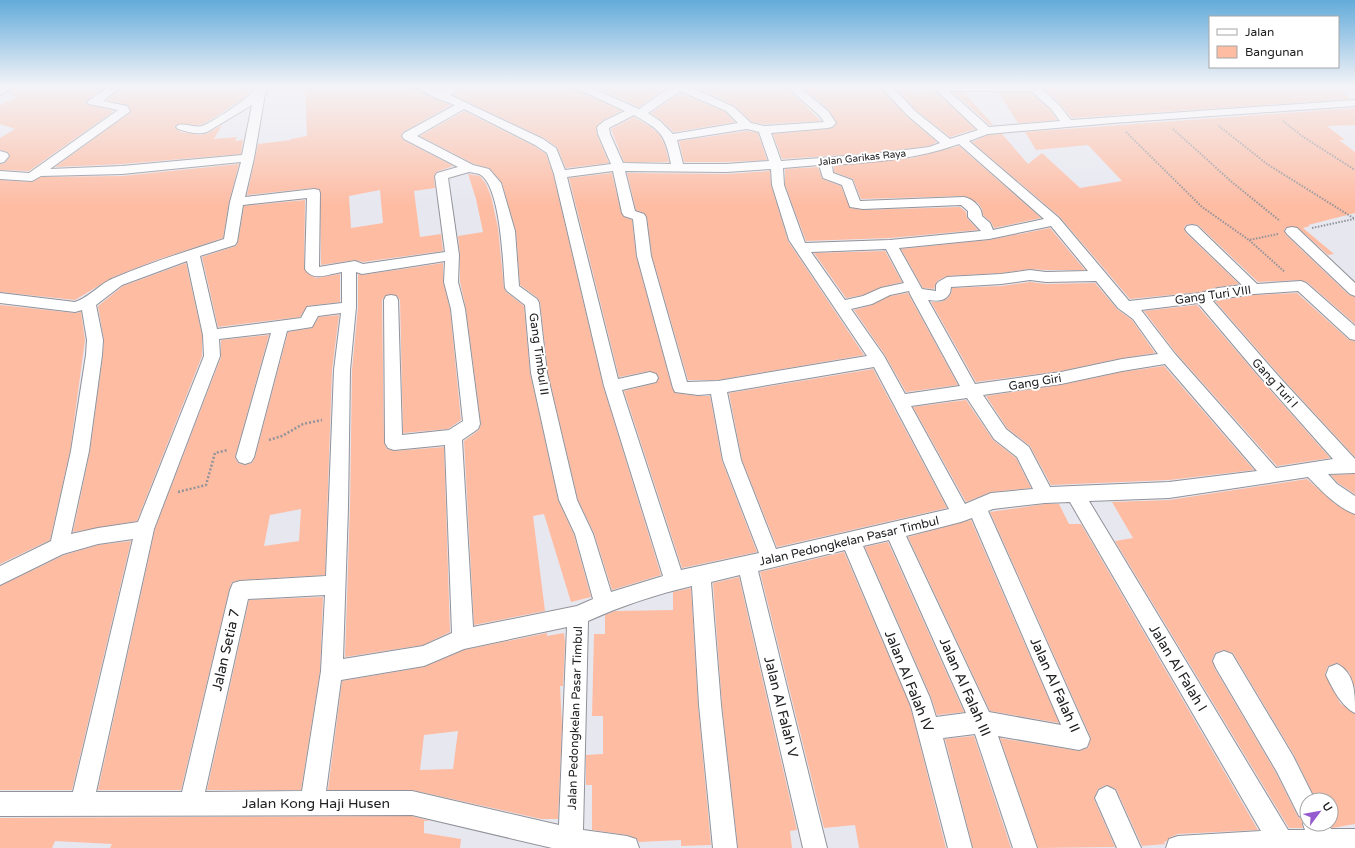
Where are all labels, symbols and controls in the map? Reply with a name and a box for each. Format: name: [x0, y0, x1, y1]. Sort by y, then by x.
legend: [1209, 16, 1339, 68]
text: Jalan: [1245, 25, 1274, 39]
text: Bangunan: [1245, 45, 1304, 59]
street label: Jalan Garikas Raya: [817, 147, 907, 169]
street label: Gang Turi VIII: [1174, 283, 1252, 307]
street label: Gang Timbul II: [526, 312, 552, 396]
street label: Gang Turi I: [1249, 355, 1301, 411]
street label: Gang Giri: [1007, 371, 1063, 393]
street label: Jalan Pedongkelan Pasar Timbul: [758, 513, 940, 569]
street label: Jalan Setia 7: [208, 607, 244, 693]
street label: Jalan Al Falah I: [1145, 622, 1211, 714]
street label: Jalan Pedongkelan Pasar Timbul: [565, 626, 585, 810]
street label: Jalan Al Falah IV: [881, 628, 937, 734]
street label: Jalan Al Falah III: [936, 635, 994, 739]
street label: Jalan Al Falah II: [1026, 635, 1084, 735]
street label: Jalan Al Falah V: [760, 655, 802, 760]
north arrow: [1299, 792, 1339, 832]
street label: Jalan Kong Haji Husen: [242, 795, 390, 812]
text: U: [1319, 800, 1335, 814]

